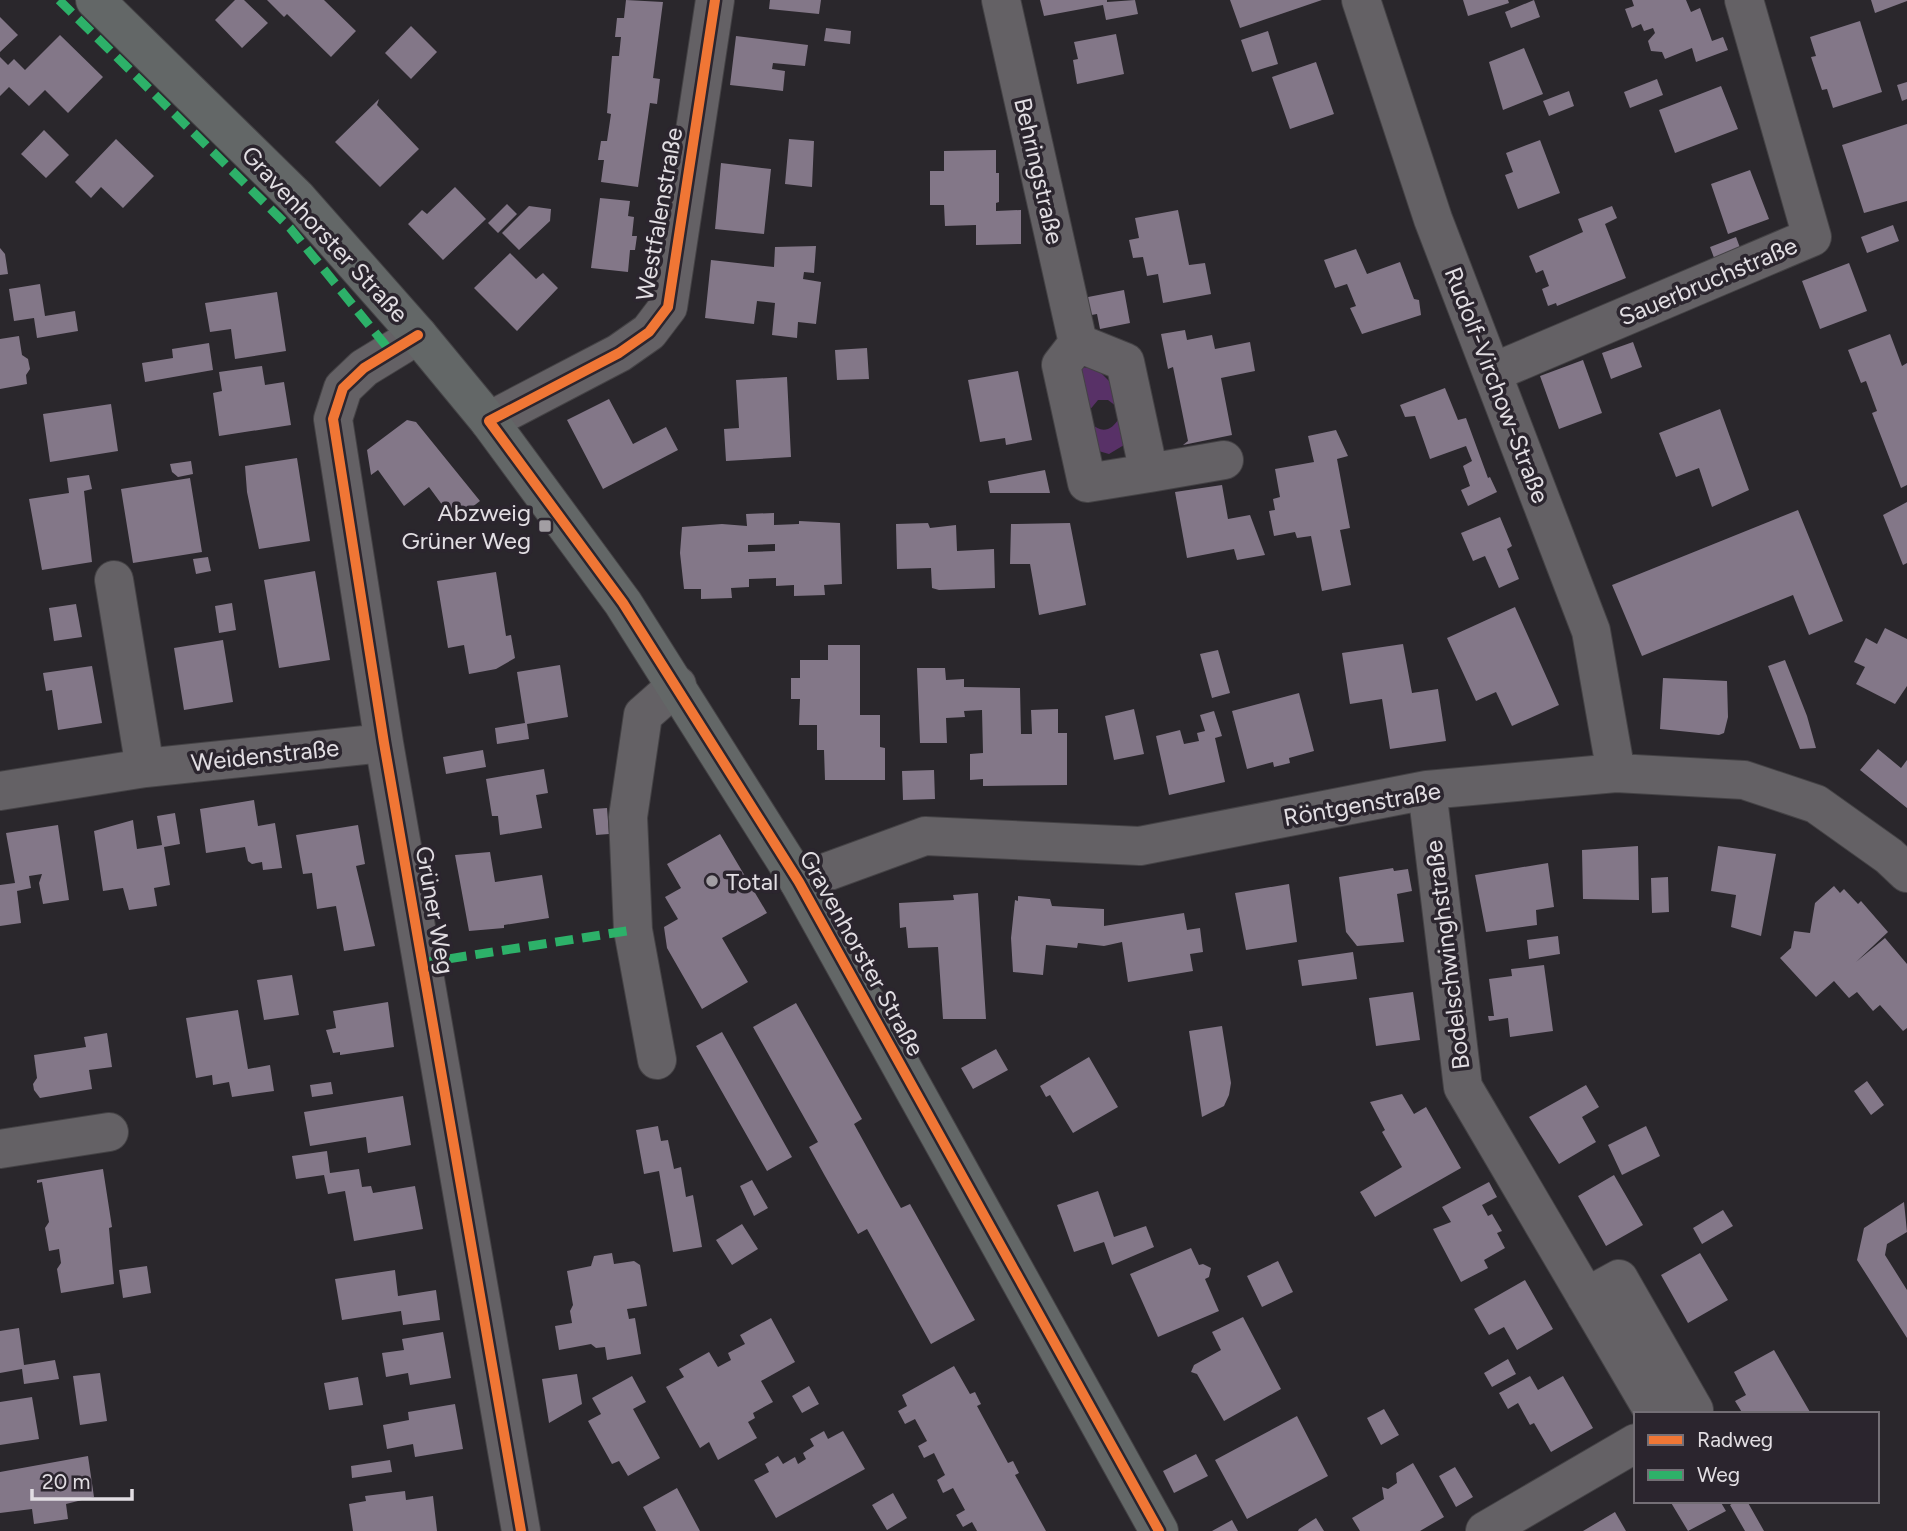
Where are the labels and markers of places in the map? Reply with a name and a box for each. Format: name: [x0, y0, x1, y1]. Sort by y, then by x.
place label: Abzweig Grüner Weg: [401, 498, 531, 555]
marker: Abzweig Grüner Weg: [537, 518, 553, 534]
place label: Total: [726, 867, 778, 896]
marker: Total: [704, 873, 720, 889]

